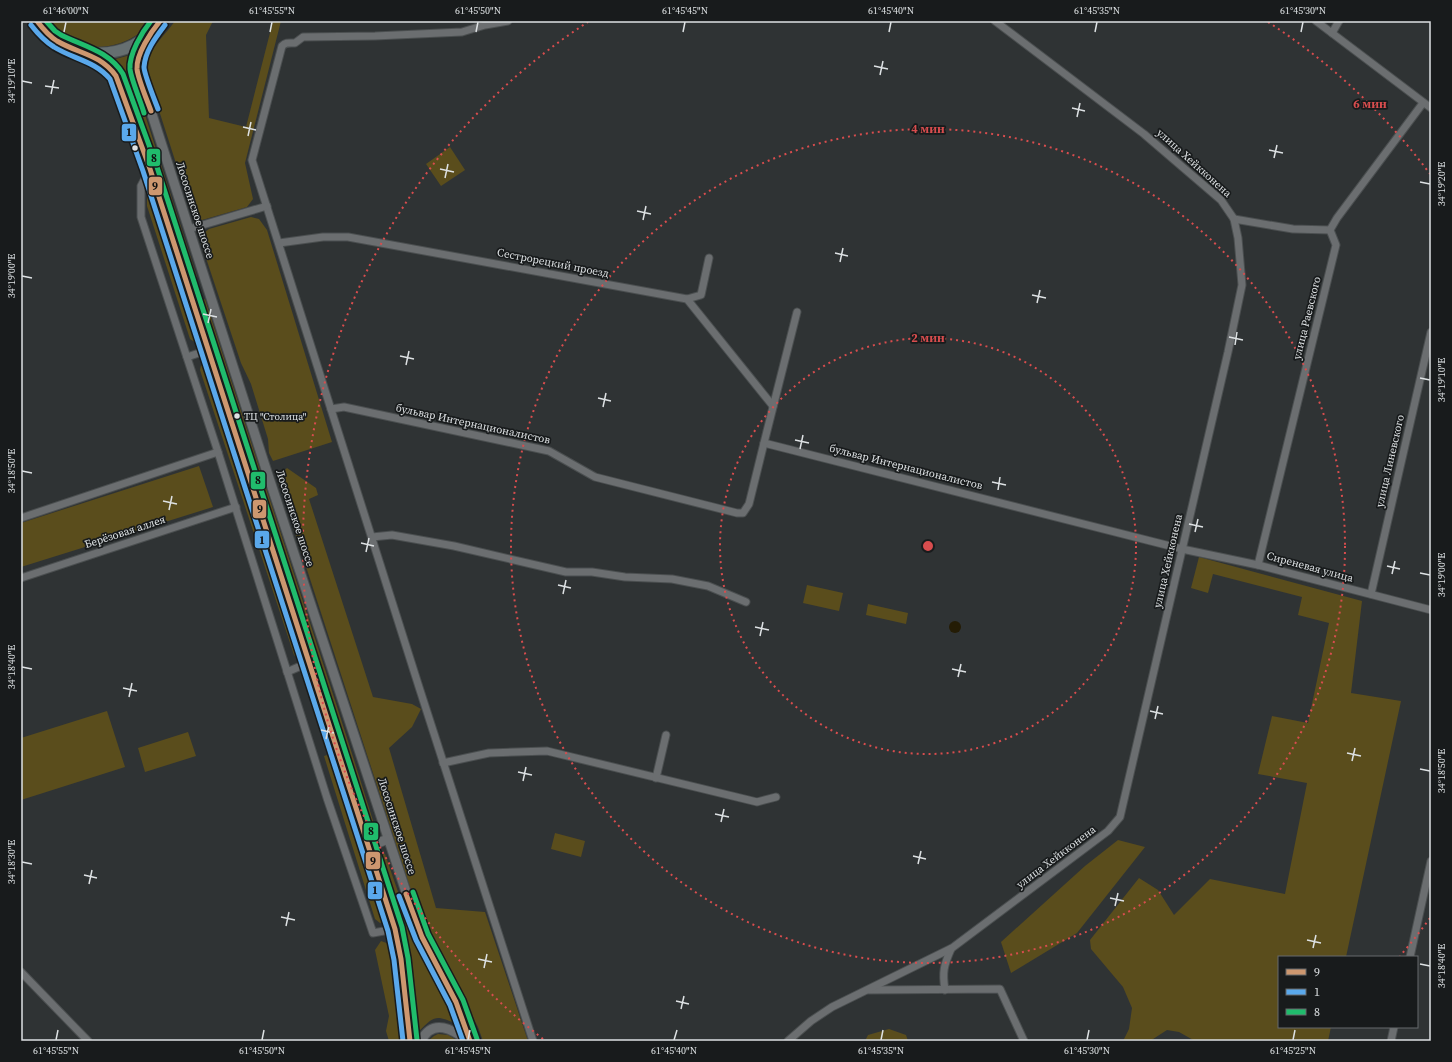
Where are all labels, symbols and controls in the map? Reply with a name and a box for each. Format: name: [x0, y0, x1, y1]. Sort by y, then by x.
text: 61°46'00"N: [43, 4, 89, 17]
text: 61°45'55"N: [249, 4, 295, 17]
text: 61°45'50"N: [455, 4, 501, 17]
text: 61°45'45"N: [662, 4, 708, 17]
text: 61°45'40"N: [868, 4, 914, 17]
text: 61°45'35"N: [1074, 4, 1120, 17]
text: 61°45'30"N: [1280, 4, 1326, 17]
text: 34°19'10"E: [5, 59, 18, 103]
text: 6 мин: [1353, 96, 1387, 112]
text: 4 мин: [911, 121, 945, 137]
line badge: 1: [121, 123, 137, 142]
text: 1: [126, 125, 132, 140]
street label: улица Хейкконена: [1153, 125, 1235, 201]
unlabelled marker: [130, 143, 140, 153]
line badge: 8: [146, 148, 161, 167]
text: 8: [151, 151, 157, 166]
street label: Лососинское шоссе: [172, 160, 218, 261]
text: 34°19'20"E: [1435, 162, 1448, 206]
line badge: 9: [148, 176, 163, 196]
text: 9: [152, 179, 158, 194]
street label: Сестрорецкий проезд: [496, 245, 610, 281]
text: 34°19'00"E: [5, 254, 18, 298]
street label: улица Раевского: [1289, 275, 1325, 361]
text: 2 мин: [911, 330, 945, 346]
text: 34°19'10"E: [1435, 358, 1448, 402]
street label: бульвар Интернационалистов: [394, 400, 552, 448]
place label: ТЦ "Столица": [244, 410, 307, 423]
marker: ТЦ "Столица": [232, 411, 242, 421]
street label: улица Линевского: [1372, 413, 1408, 509]
street label: бульвар Интернационалистов: [828, 441, 985, 493]
text: 34°18'50"E: [5, 449, 18, 493]
street label: Лососинское шоссе: [272, 468, 318, 569]
line badge: 8: [250, 471, 266, 490]
text: 8: [255, 473, 261, 488]
line badge: 9: [252, 499, 267, 519]
text: 9: [257, 502, 263, 517]
street label: Берёзовая аллея: [83, 512, 168, 552]
street label: улица Хейкконена: [1150, 512, 1186, 609]
line badge: 1: [254, 530, 270, 549]
text: 1: [259, 533, 265, 548]
centre of rings: [921, 539, 935, 553]
street label: Сиреневая улица: [1265, 548, 1355, 586]
text: 34°19'00"E: [1435, 553, 1448, 597]
text: 34°18'40"E: [5, 645, 18, 689]
text: 34°18'50"E: [1435, 749, 1448, 793]
street label: Лососинское шоссе: [374, 776, 420, 877]
line badge: 8: [363, 822, 379, 841]
street label: улица Хейкконена: [1013, 822, 1099, 892]
text: 8: [368, 824, 374, 839]
text: 34°18'30"E: [5, 840, 18, 884]
line badge: 9: [365, 851, 381, 870]
text: 9: [370, 854, 376, 869]
line badge: 1: [367, 881, 383, 900]
text: 1: [372, 883, 378, 898]
text: 34°18'40"E: [1435, 944, 1448, 988]
legend: [1278, 956, 1418, 1028]
text: 9: [1314, 964, 1320, 980]
text: 1: [1314, 984, 1320, 1000]
text: 8: [1314, 1004, 1320, 1020]
text: 61°45'55"N: [33, 1044, 79, 1057]
text: 61°45'50"N: [239, 1044, 285, 1057]
text: 61°45'45"N: [445, 1044, 491, 1057]
text: 61°45'40"N: [651, 1044, 697, 1057]
text: 61°45'35"N: [858, 1044, 904, 1057]
text: 61°45'30"N: [1064, 1044, 1110, 1057]
text: 61°45'25"N: [1270, 1044, 1316, 1057]

